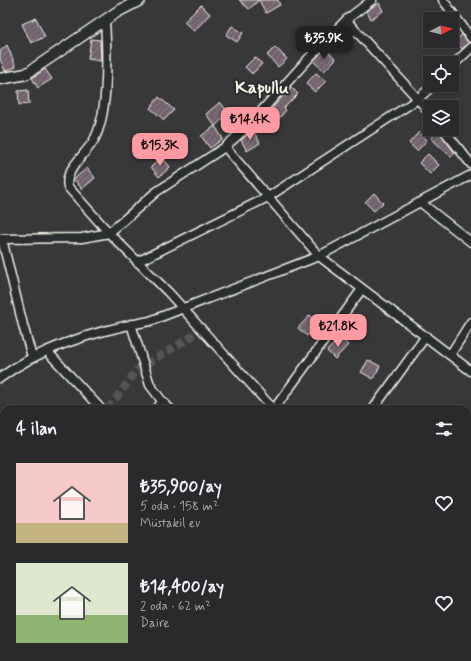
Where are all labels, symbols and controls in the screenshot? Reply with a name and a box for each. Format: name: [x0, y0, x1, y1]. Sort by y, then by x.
north arrow: [423, 12, 459, 48]
map controls: [423, 12, 459, 136]
pin: ₺35.9K: [291, 26, 357, 60]
text: ₺35.9K: [305, 30, 343, 47]
button: locate: [423, 56, 459, 92]
district label: Kapullu: [235, 76, 289, 100]
button: layers: [423, 100, 459, 136]
pin: ₺14.4K: [217, 107, 283, 141]
text: ₺14.4K: [230, 111, 270, 128]
pin: ₺15.3K: [127, 133, 193, 167]
text: ₺15.3K: [141, 137, 179, 154]
pin: ₺21.8K: [305, 314, 371, 348]
text: ₺21.8K: [319, 318, 357, 335]
text: 4 ilan: [16, 418, 57, 440]
icon: filters: [433, 418, 455, 440]
text: ₺35,900/ay: [140, 476, 222, 498]
icon: home: [48, 479, 96, 527]
icon: heart: [433, 492, 455, 514]
text: 5 oda · 158 m²: [140, 498, 219, 515]
text: Müstakil ev: [140, 515, 201, 532]
text: ₺14,400/ay: [140, 576, 224, 598]
icon: home: [48, 579, 96, 627]
icon: heart: [433, 592, 455, 614]
text: 2 oda · 62 m²: [140, 598, 211, 615]
text: Daire: [140, 615, 170, 632]

